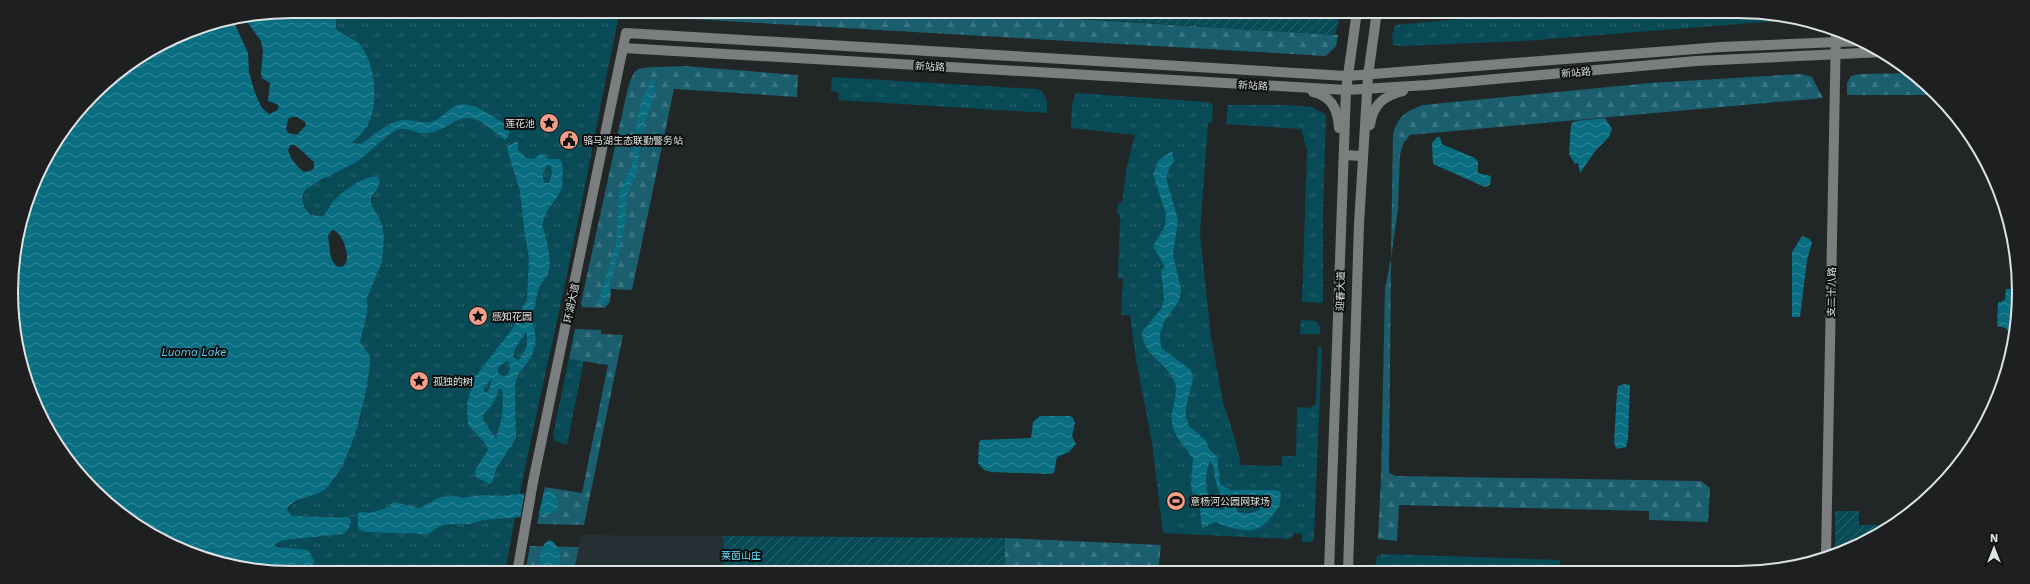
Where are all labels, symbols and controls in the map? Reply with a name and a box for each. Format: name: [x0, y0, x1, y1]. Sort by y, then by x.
street label: 新站路: [915, 60, 945, 73]
street label: 新站路: [1561, 66, 1591, 79]
street label: 新站路: [1238, 79, 1268, 92]
place icon: 莲花池: [538, 112, 560, 134]
place label: 莲花池: [505, 118, 535, 129]
public building icon: 骆马湖生态联勤警务站: [558, 129, 580, 151]
place label: 骆马湖生态联勤警务站: [583, 135, 683, 146]
street label: 支二十八路: [1826, 267, 1837, 317]
street label: 迎春大道: [1334, 271, 1347, 311]
street label: 环湖大道: [562, 282, 581, 324]
place icon: 感知花园: [467, 305, 489, 327]
place label: 感知花园: [492, 311, 532, 322]
water label: Luoma Lake: [161, 346, 227, 359]
place icon: 孤独的树: [408, 370, 430, 392]
place label: 孤独的树: [433, 376, 473, 387]
sports icon: 意杨河公园网球场: [1165, 490, 1187, 512]
place label: 意杨河公园网球场: [1190, 496, 1270, 507]
north arrow: [1974, 528, 2014, 568]
text: N: [1990, 532, 1998, 545]
park label: 莱茵山庄: [721, 550, 761, 561]

